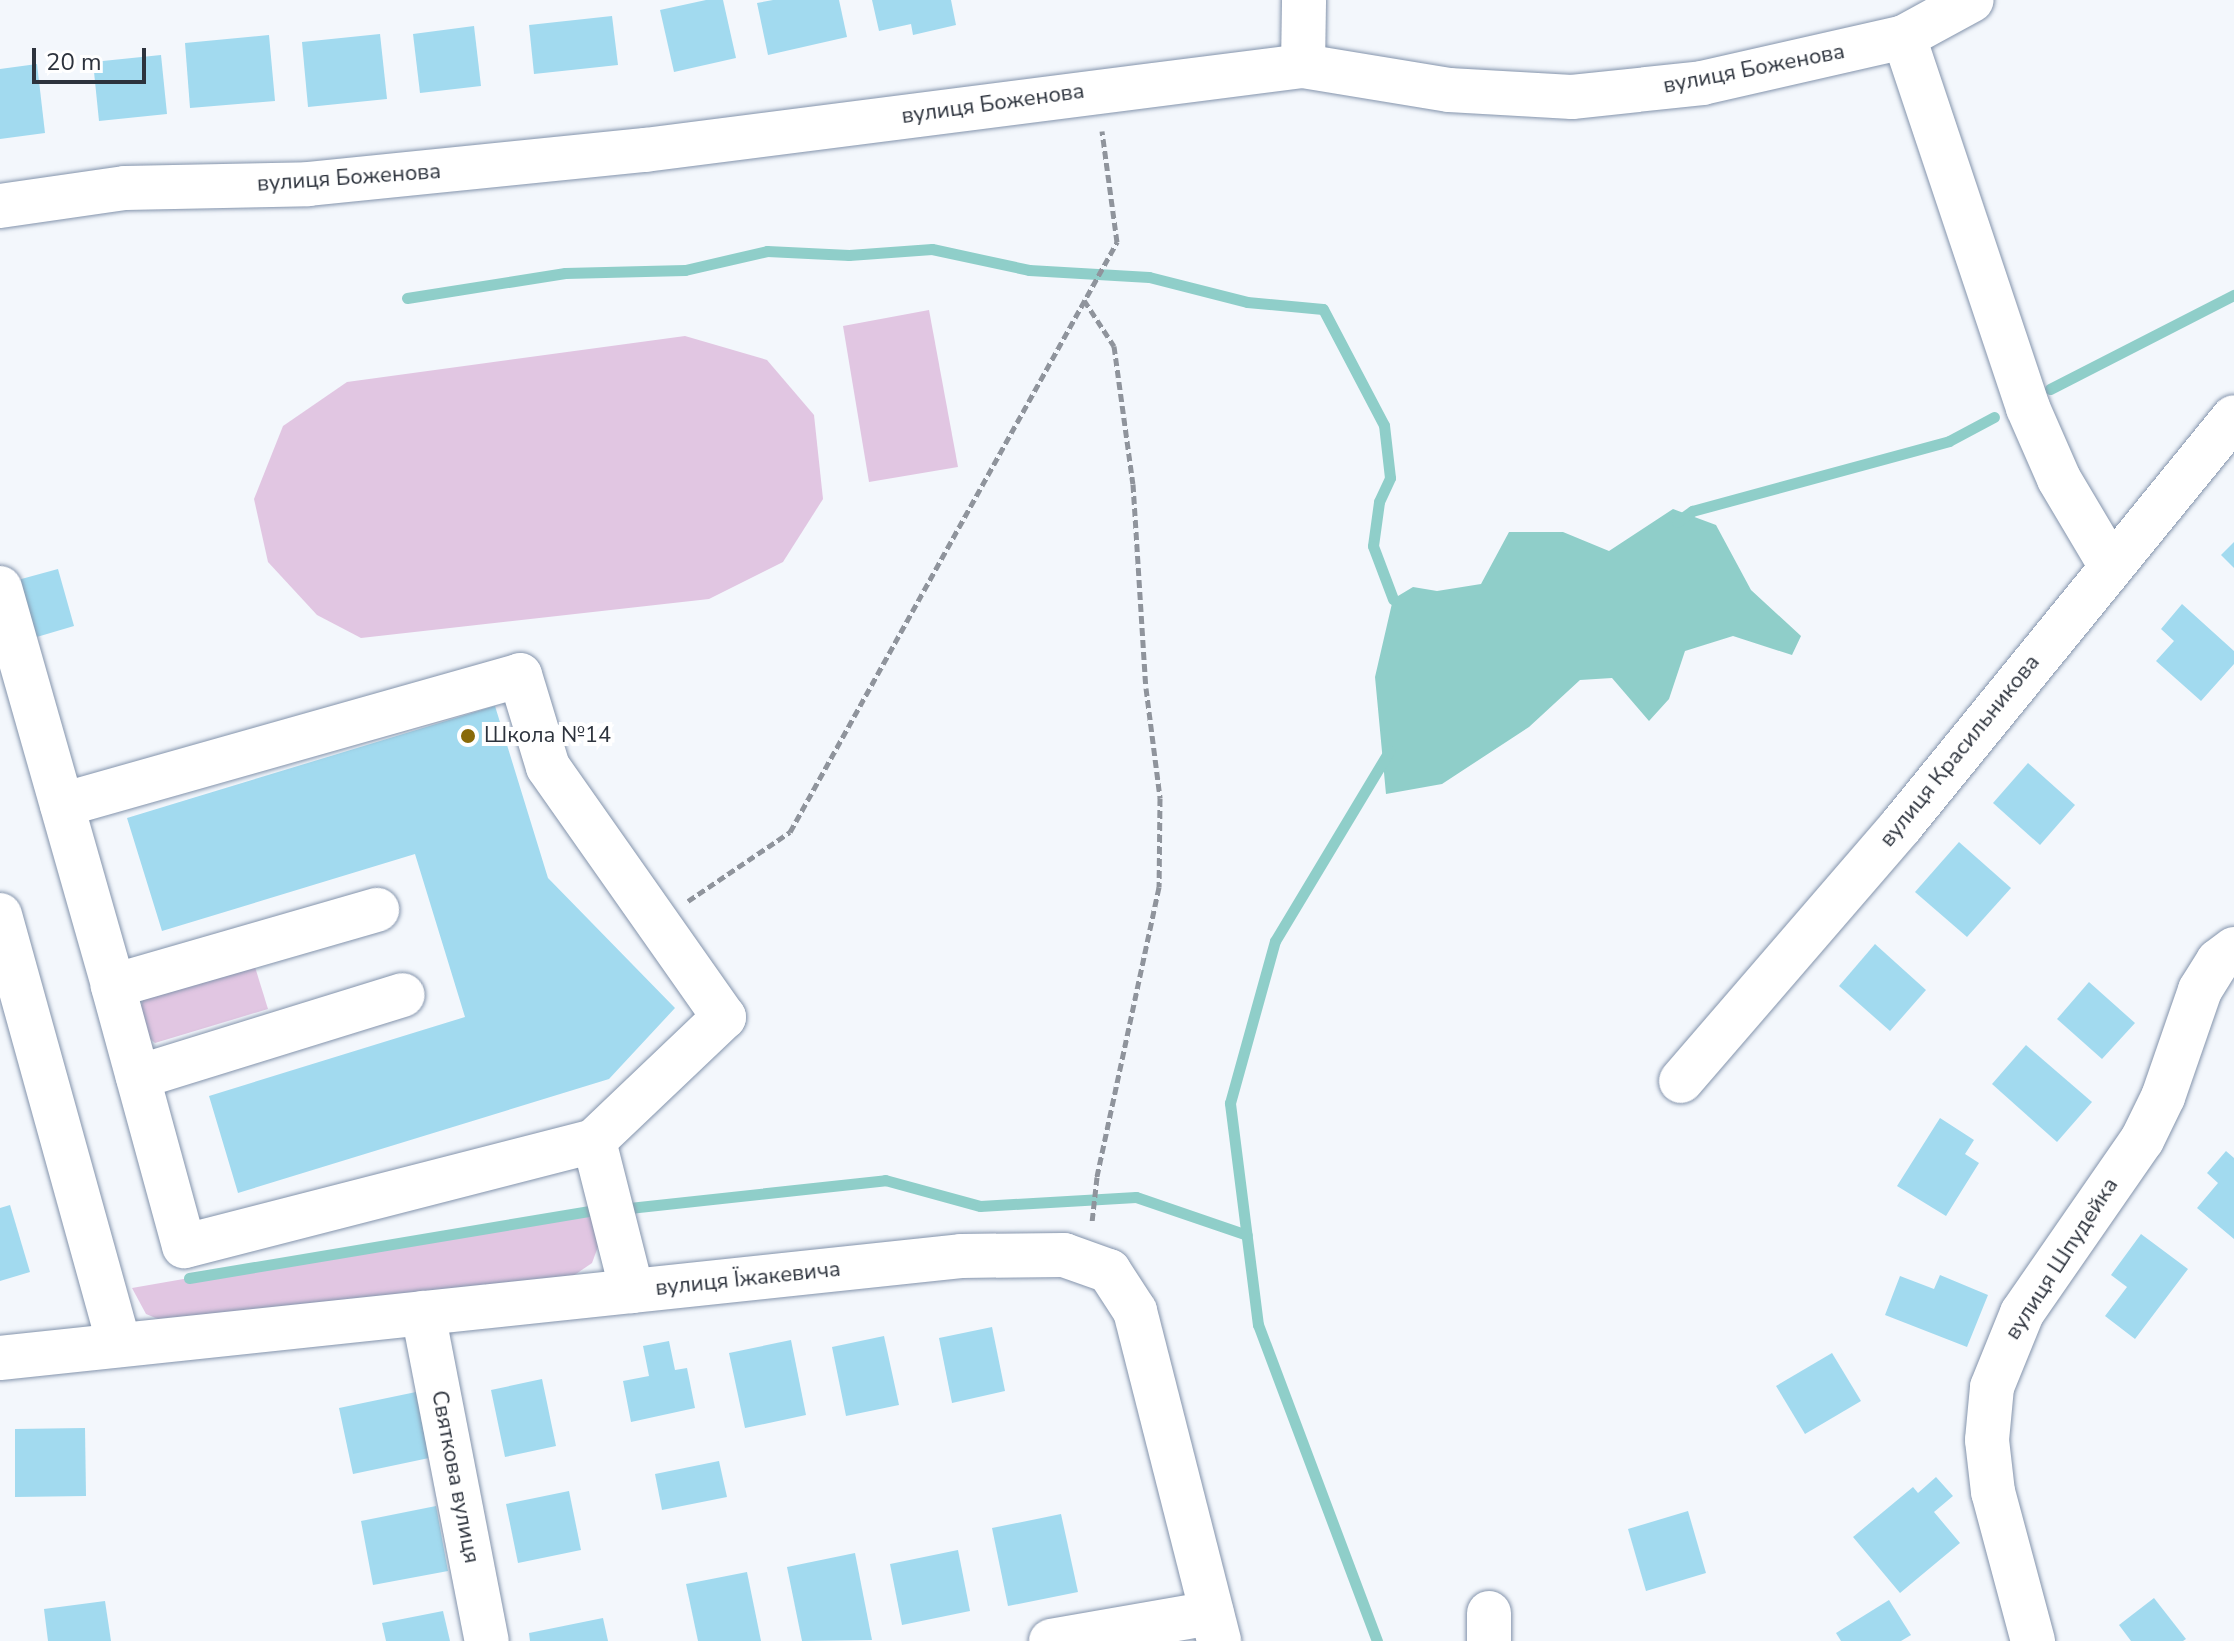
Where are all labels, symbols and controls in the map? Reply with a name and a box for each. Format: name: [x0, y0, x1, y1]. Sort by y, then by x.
scale bar: [36, 32, 150, 82]
street label: вулиця Боженова: [1661, 38, 1847, 100]
text: 20 m: [46, 46, 102, 78]
street label: вулиця Боженова: [900, 78, 1086, 130]
street label: вулиця Боженова: [256, 158, 442, 198]
street label: вулиця Красильникова: [1874, 650, 2046, 852]
place label: Школа №14: [484, 723, 611, 749]
marker: Школа №14: [459, 727, 477, 745]
street label: вулиця Шпудейка: [2000, 1173, 2124, 1345]
street label: вулиця Їжакевича: [654, 1256, 842, 1302]
street label: Святкова вулиця: [425, 1388, 485, 1566]

